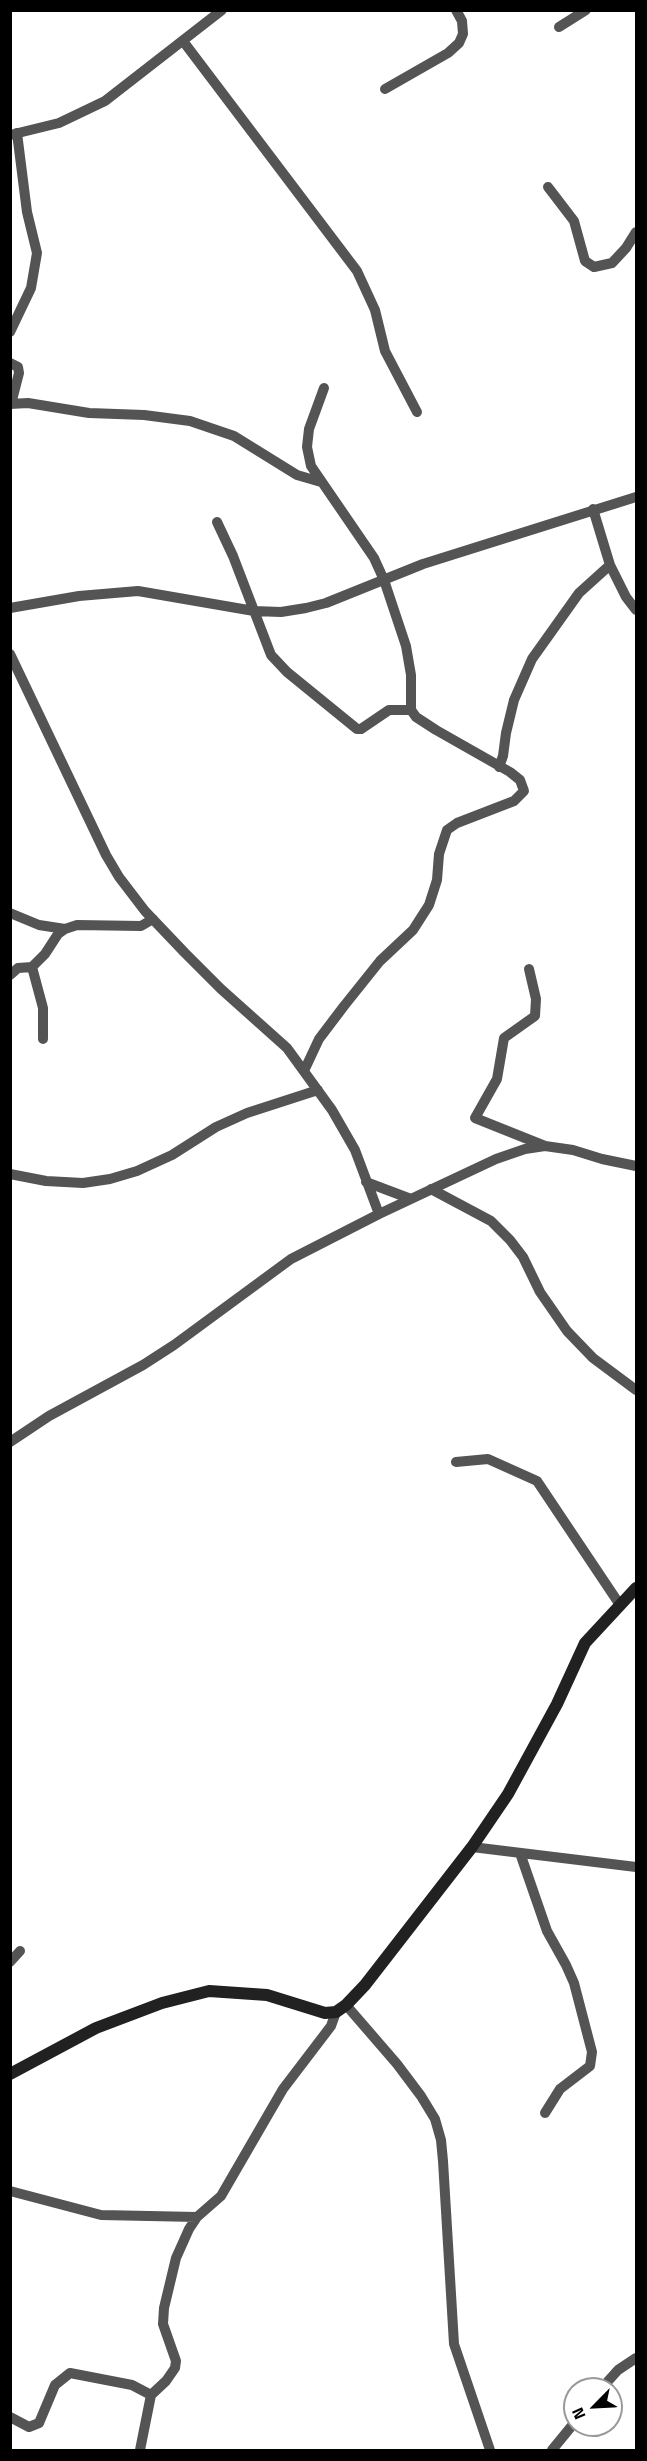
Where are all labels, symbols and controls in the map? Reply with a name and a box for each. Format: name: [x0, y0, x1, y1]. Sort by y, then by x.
north arrow: [563, 2377, 623, 2437]
text: N: [565, 2404, 592, 2423]

